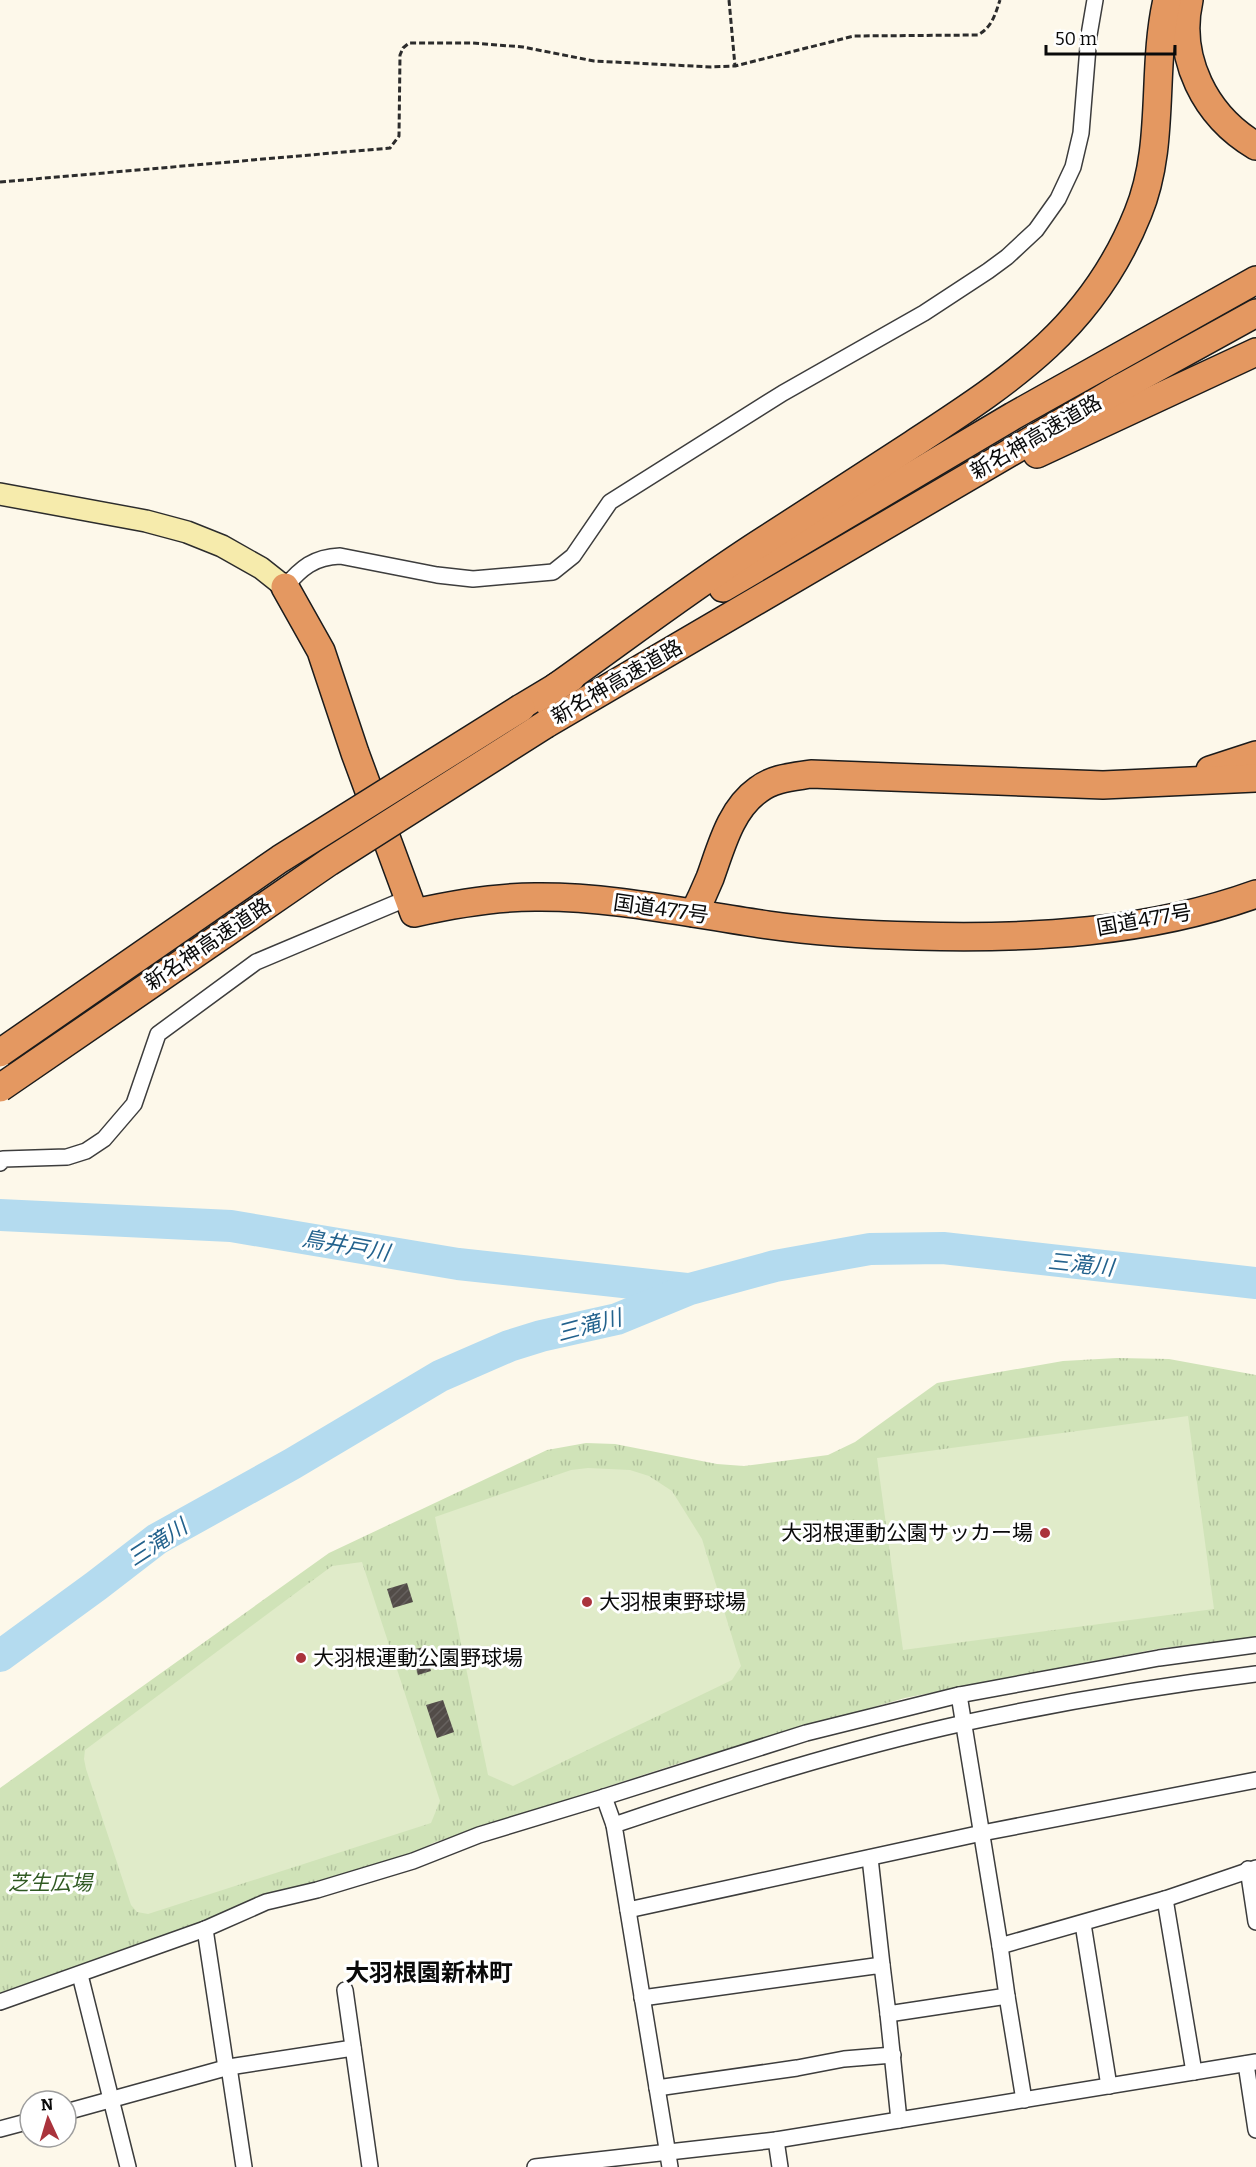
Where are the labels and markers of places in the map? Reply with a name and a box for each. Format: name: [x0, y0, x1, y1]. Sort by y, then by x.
place label: 大羽根運動公園サッカー場: [781, 1520, 1033, 1546]
marker: 大羽根運動公園サッカー場: [1038, 1526, 1052, 1540]
place label: 大羽根東野球場: [599, 1589, 746, 1615]
marker: 大羽根東野球場: [580, 1595, 594, 1609]
place label: 大羽根運動公園野球場: [313, 1645, 523, 1671]
marker: 大羽根運動公園野球場: [294, 1651, 308, 1665]

